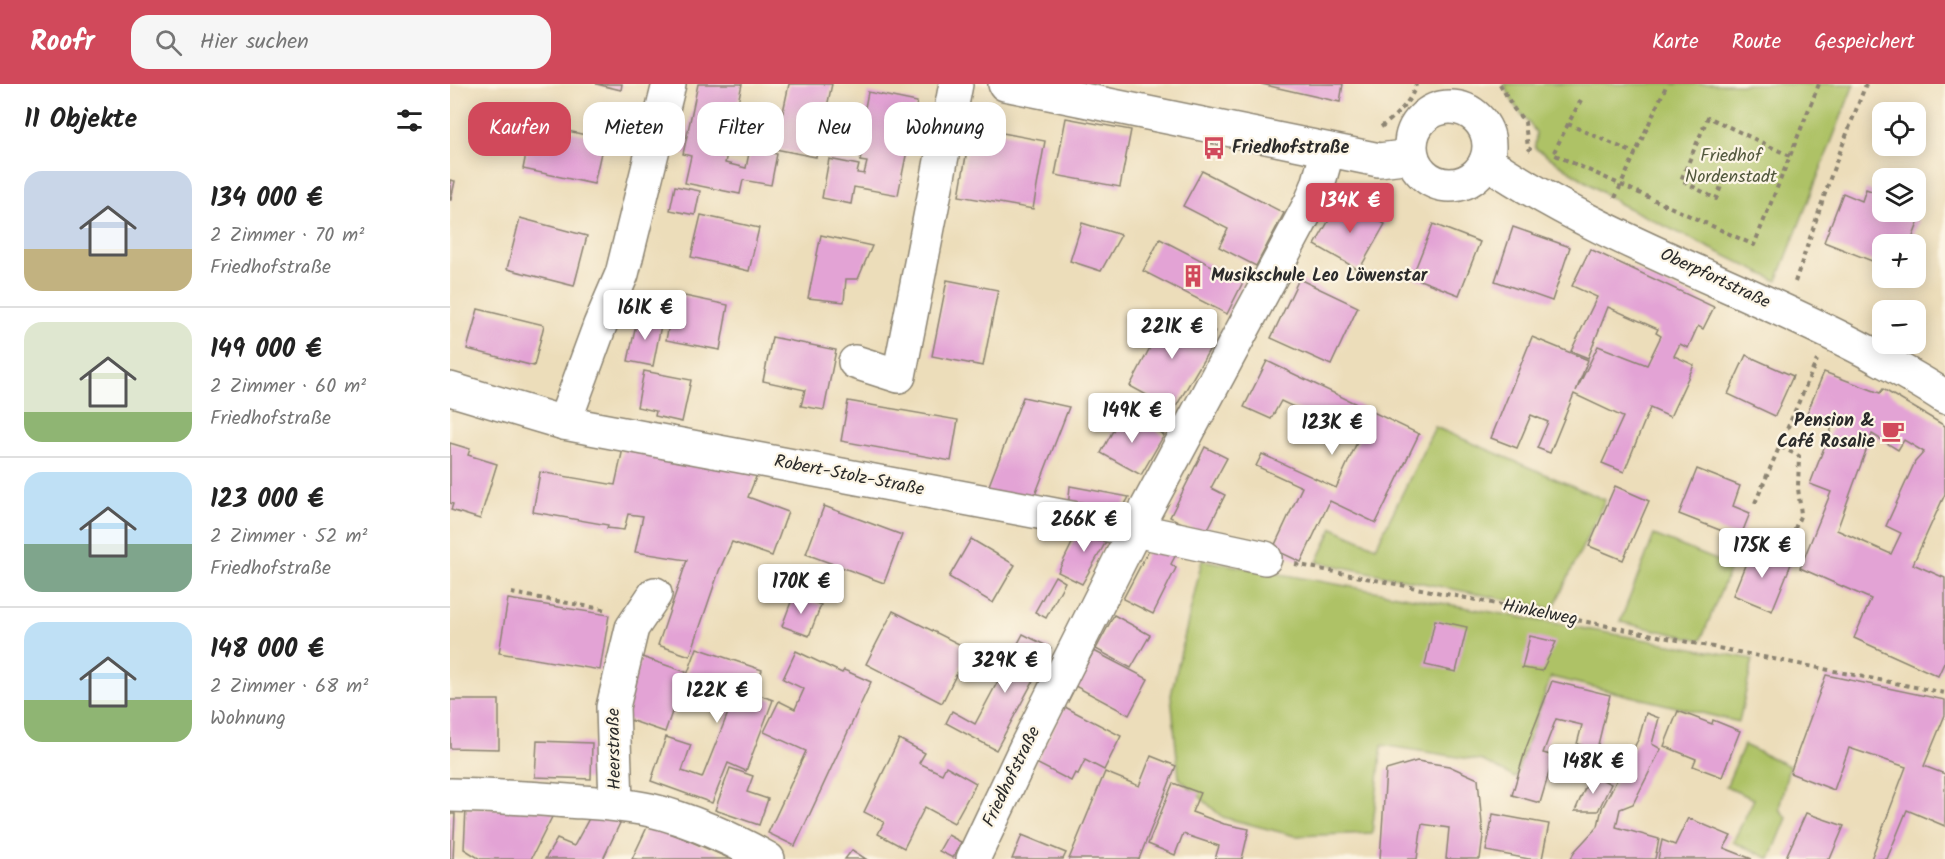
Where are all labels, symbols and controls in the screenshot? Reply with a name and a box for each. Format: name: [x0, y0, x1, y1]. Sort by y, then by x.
search box: [131, 15, 551, 69]
text: Roofr: [30, 20, 95, 65]
text: Hier suchen: [200, 25, 309, 60]
icon: search: [152, 26, 185, 59]
text: Karte: [1652, 26, 1699, 59]
text: Route: [1732, 26, 1781, 59]
text: Gespeichert: [1814, 26, 1915, 59]
text: 11 Objekte: [24, 99, 137, 141]
chip: Kaufen: [468, 102, 571, 156]
chip: Mieten: [583, 102, 685, 156]
chip: Filter: [697, 102, 784, 156]
chip: Neu: [796, 102, 872, 156]
chip: Wohnung: [884, 102, 1006, 156]
map controls: [1872, 102, 1926, 354]
button: locate: [1872, 102, 1926, 156]
icon: filters: [393, 104, 426, 137]
place label: Friedhofstraße: [1232, 134, 1350, 163]
bus stop icon: Friedhofstraße: [1201, 135, 1227, 161]
park label: Friedhof Nordenstadt: [1685, 142, 1778, 192]
button: layers: [1872, 168, 1926, 222]
text: 134 000 €: [210, 178, 323, 220]
pin: 134K €: [1301, 183, 1399, 234]
text: 134K €: [1320, 186, 1380, 218]
icon: home: [72, 195, 144, 267]
text: 2 Zimmer · 70 m²: [210, 220, 364, 252]
button: +: [1872, 234, 1926, 288]
street label: Oberpfortstraße: [1655, 241, 1775, 317]
text: Friedhofstraße: [210, 252, 331, 284]
place label: Musikschule Leo Löwenstar: [1211, 262, 1429, 291]
building icon: Musikschule Leo Löwenstar: [1180, 263, 1206, 289]
pin: 161K €: [596, 290, 694, 341]
text: 161K €: [617, 293, 673, 325]
button: −: [1872, 300, 1926, 354]
pin: 221K €: [1123, 309, 1221, 360]
text: 221K €: [1141, 312, 1203, 344]
text: 149 000 €: [210, 329, 322, 371]
icon: home: [72, 346, 144, 418]
text: 2 Zimmer · 60 m²: [210, 371, 366, 403]
pin: 149K €: [1083, 393, 1181, 444]
text: 149K €: [1102, 396, 1162, 428]
text: Friedhofstraße: [210, 403, 331, 435]
pin: 123K €: [1283, 405, 1381, 456]
place label: Pension & Café Rosalie: [1777, 407, 1875, 457]
text: 123K €: [1301, 408, 1363, 440]
cafe icon: Pension & Café Rosalie: [1880, 418, 1906, 444]
street label: Robert-Stolz-Straße: [772, 447, 926, 505]
text: 123 000 €: [210, 479, 324, 521]
icon: home: [72, 496, 144, 568]
pin: 266K €: [1035, 502, 1133, 553]
text: 266K €: [1051, 505, 1117, 537]
text: 2 Zimmer · 52 m²: [210, 521, 368, 553]
pin: 175K €: [1713, 528, 1811, 579]
text: 175K €: [1733, 531, 1791, 563]
text: Friedhofstraße: [210, 553, 331, 585]
pin: 170K €: [752, 564, 850, 615]
text: 170K €: [772, 567, 830, 599]
street label: Hinkelweg: [1500, 592, 1580, 634]
text: 148 000 €: [210, 629, 324, 671]
pin: 329K €: [956, 643, 1054, 694]
icon: home: [72, 646, 144, 718]
text: 329K €: [972, 646, 1038, 678]
text: 2 Zimmer · 68 m²: [210, 671, 368, 703]
pin: 122K €: [668, 673, 766, 724]
text: 122K €: [686, 676, 748, 708]
text: Wohnung: [210, 703, 286, 735]
street label: Heerstraße: [600, 708, 630, 790]
street label: Friedhofstraße: [975, 722, 1049, 832]
pin: 148K €: [1544, 744, 1642, 795]
text: 148K €: [1562, 747, 1624, 779]

